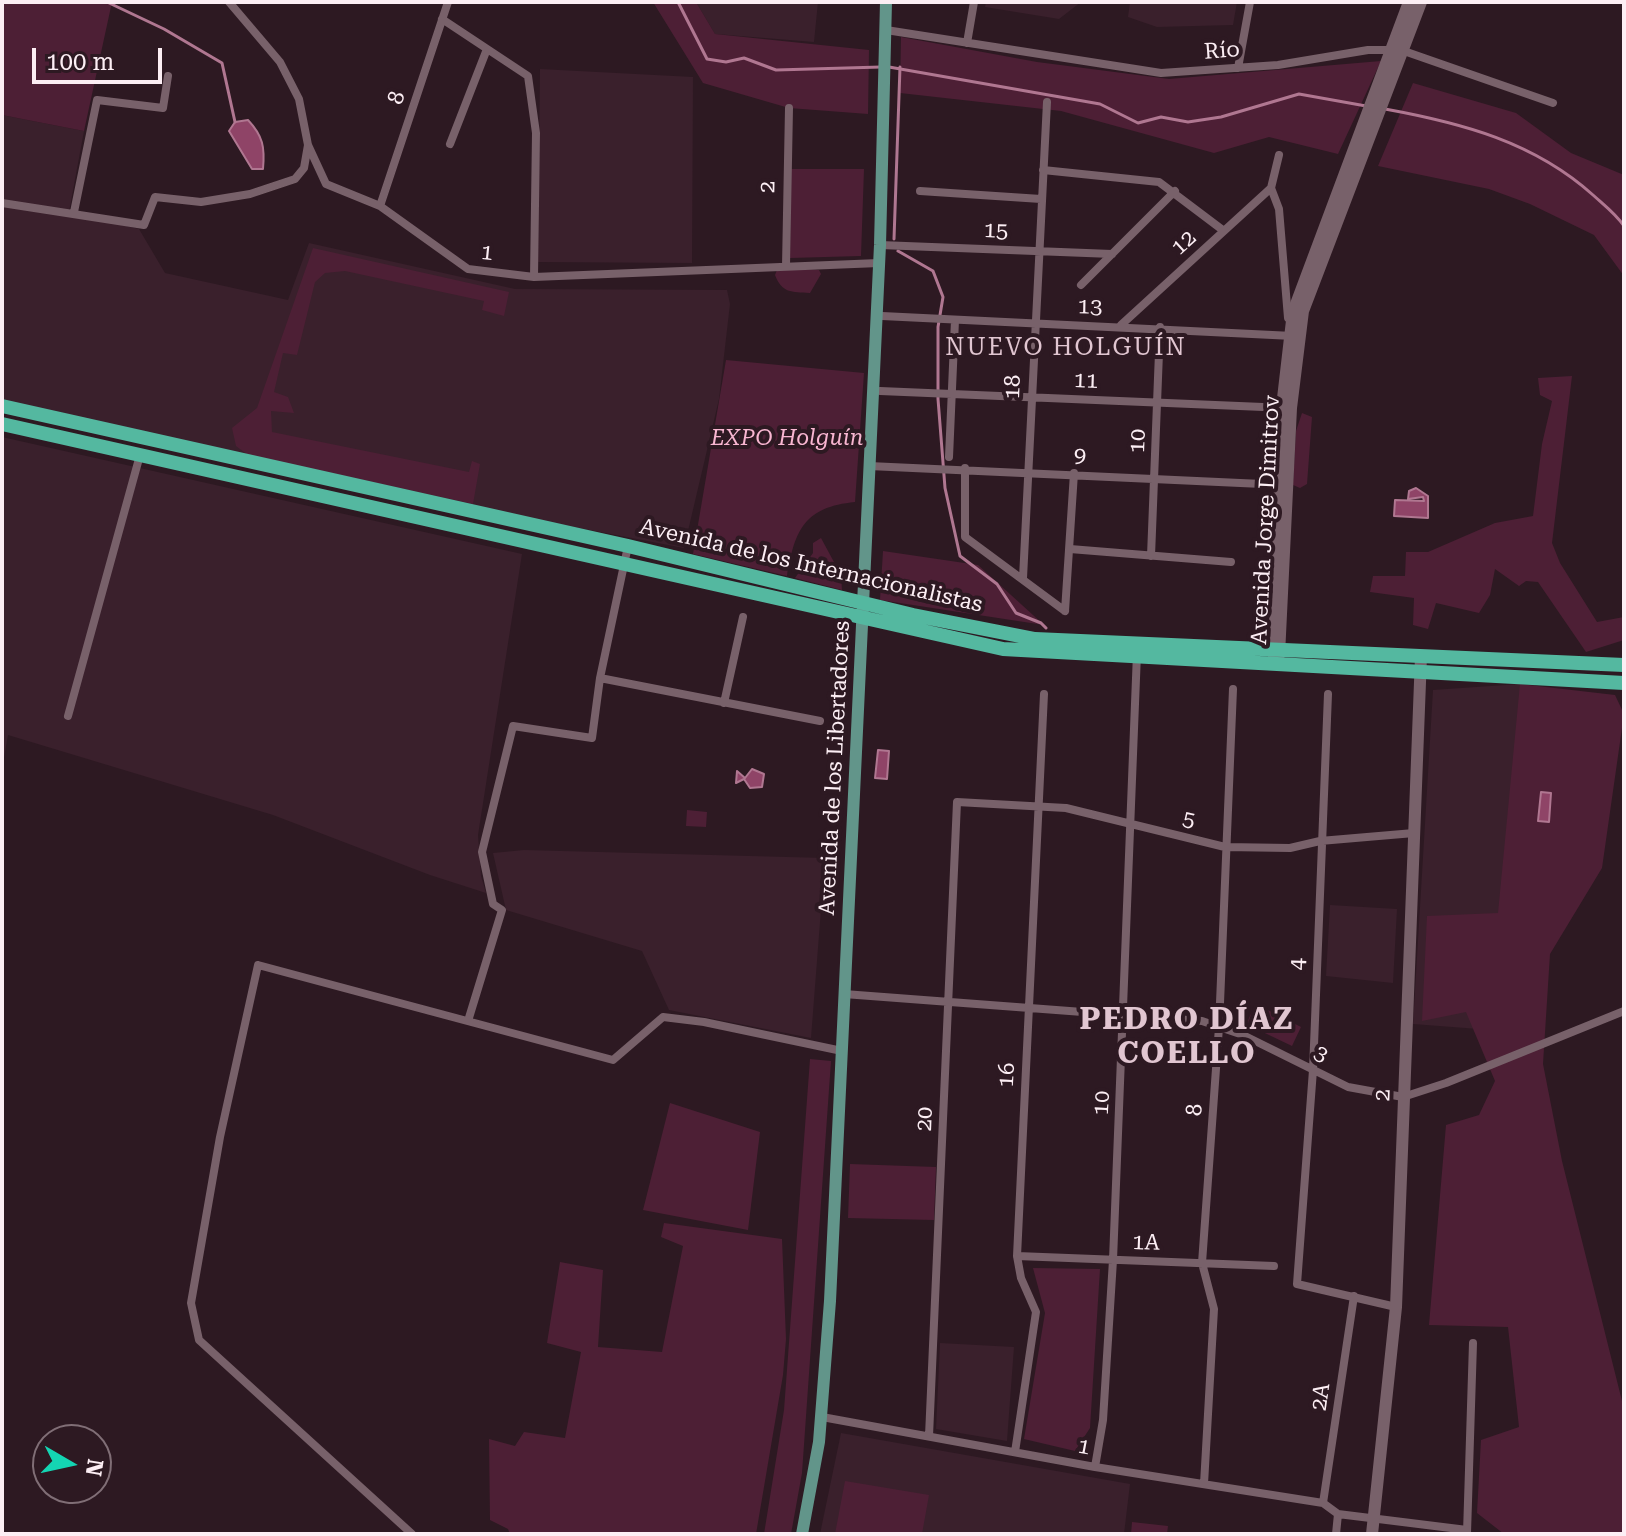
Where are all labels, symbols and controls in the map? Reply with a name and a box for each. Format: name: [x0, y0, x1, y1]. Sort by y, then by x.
scale bar: [36, 32, 166, 82]
street label: Río: [1203, 37, 1241, 65]
text: 100 m: [46, 48, 114, 76]
street label: 8: [383, 88, 411, 108]
street label: 2: [755, 181, 781, 193]
street label: 15: [983, 217, 1009, 245]
street label: 12: [1166, 225, 1202, 261]
street label: 1: [479, 239, 495, 267]
street label: 13: [1077, 294, 1103, 320]
district label: NUEVO HOLGUÍN: [945, 334, 1187, 362]
street label: 11: [1073, 367, 1099, 395]
street label: 18: [999, 374, 1027, 400]
street label: Avenida Jorge Dimitrov: [1246, 395, 1286, 645]
park label: EXPO Holguín: [711, 426, 863, 452]
street label: 10: [1124, 428, 1152, 454]
street label: 9: [1073, 442, 1087, 470]
street label: Avenida de los Internacionalistas: [637, 514, 985, 618]
street label: Avenida de los Libertadores: [814, 620, 856, 916]
street label: 5: [1180, 806, 1198, 834]
street label: 4: [1285, 957, 1311, 971]
district label: PEDRO DÍAZ COELLO: [1080, 1002, 1294, 1072]
street label: 3: [1309, 1039, 1333, 1069]
street label: 16: [993, 1062, 1021, 1088]
street label: 2: [1370, 1088, 1396, 1102]
street label: 10: [1088, 1090, 1116, 1116]
street label: 8: [1181, 1103, 1209, 1117]
street label: 20: [911, 1106, 939, 1132]
street label: 1A: [1132, 1229, 1160, 1257]
street label: 2A: [1306, 1381, 1336, 1413]
north arrow: [32, 1424, 112, 1504]
street label: 1: [1075, 1433, 1093, 1461]
text: N: [81, 1457, 108, 1478]

